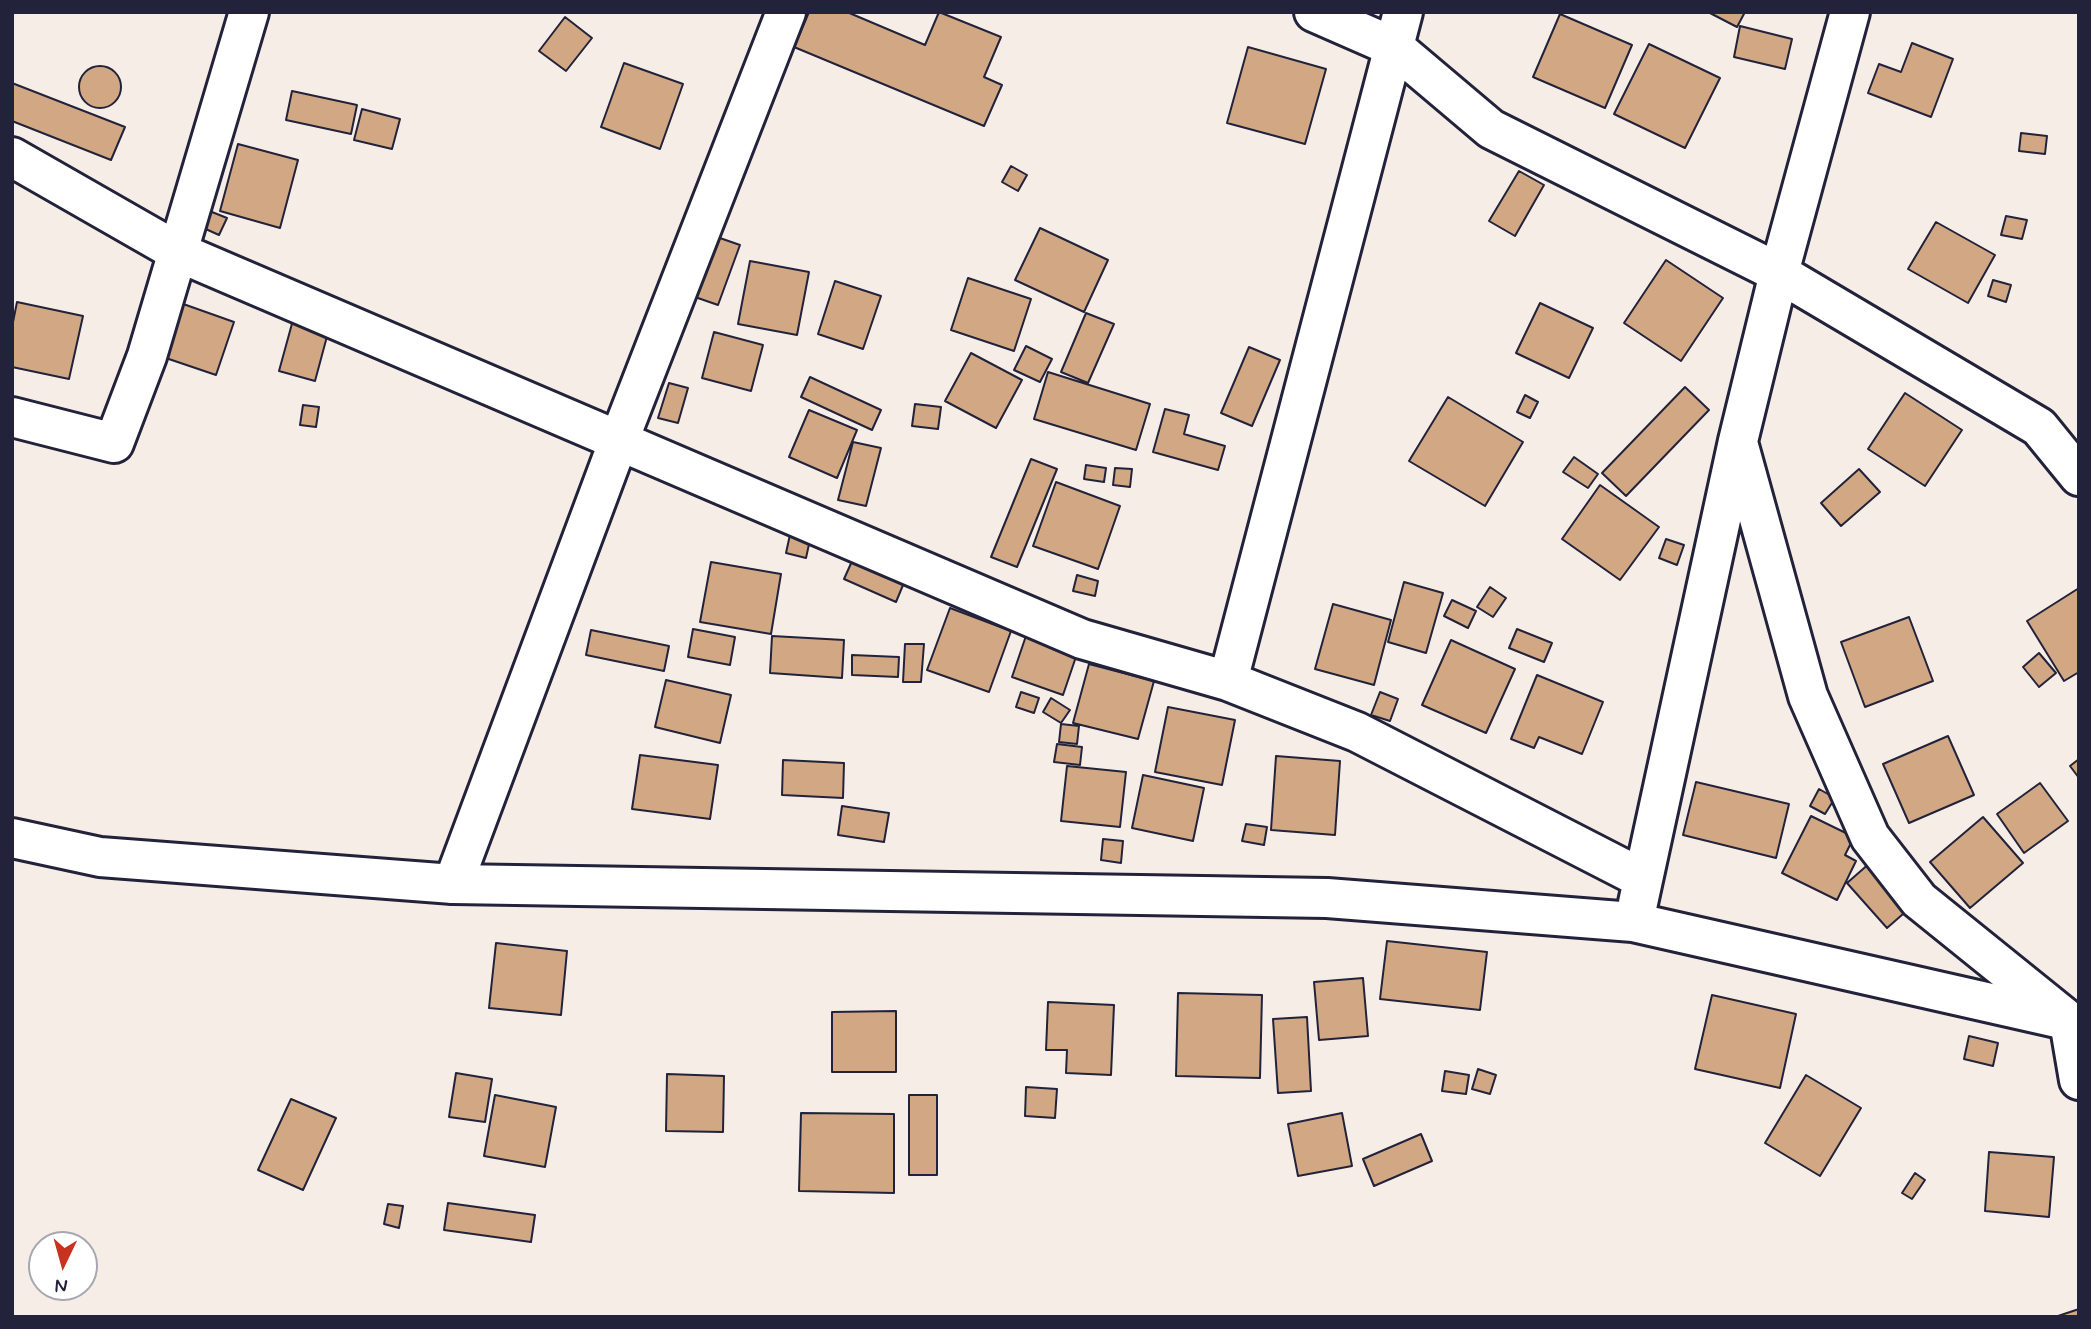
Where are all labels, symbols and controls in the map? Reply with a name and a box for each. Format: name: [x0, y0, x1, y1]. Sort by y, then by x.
north arrow: [28, 1231, 98, 1301]
text: N: [54, 1272, 69, 1298]

